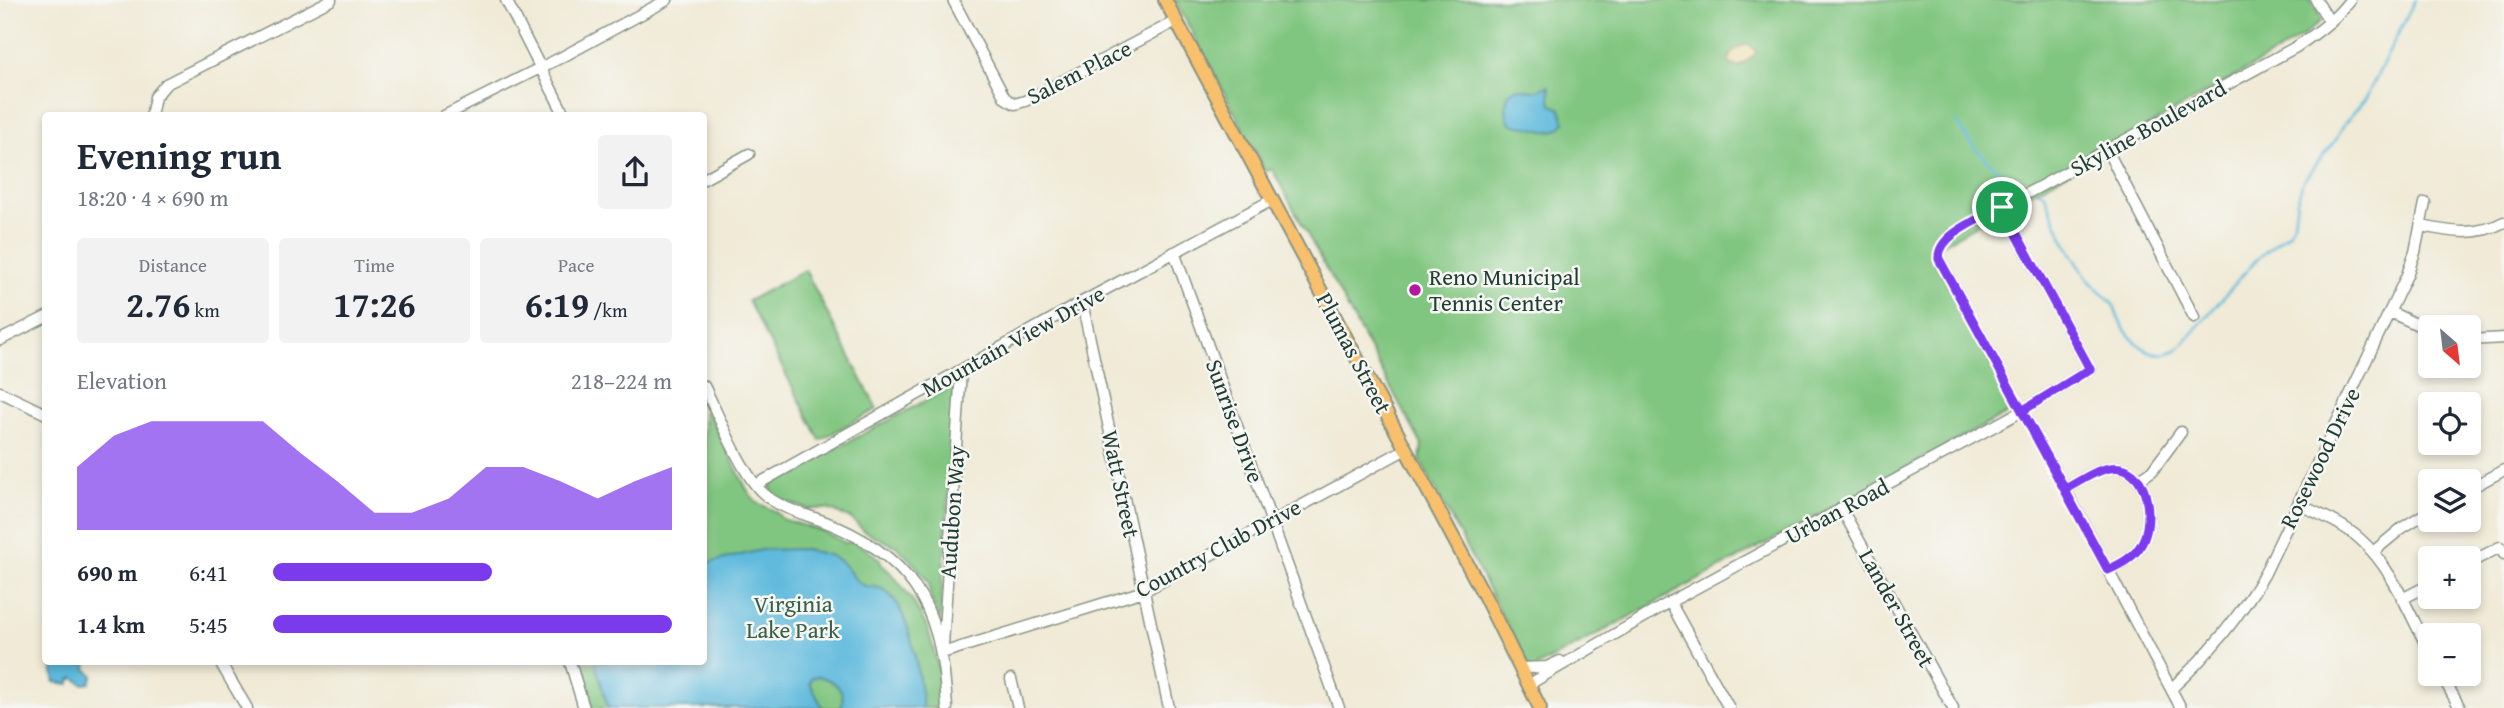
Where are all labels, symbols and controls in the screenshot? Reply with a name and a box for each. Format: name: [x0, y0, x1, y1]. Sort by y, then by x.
street label: Salem Place: [1021, 31, 1137, 112]
street label: Skyline Boulevard: [2064, 71, 2232, 184]
text: Evening run: [77, 127, 281, 183]
button: share: [598, 135, 672, 209]
pin: [1972, 177, 2032, 237]
text: 18:20 · 4 × 690 m: [77, 181, 229, 214]
icon: arrive: [1983, 188, 2021, 226]
text: Distance: [139, 251, 207, 279]
text: Time: [354, 251, 395, 279]
text: Pace: [558, 251, 594, 279]
place label: Reno Municipal Tennis Center: [1429, 260, 1580, 319]
street label: Mountain View Drive: [915, 277, 1110, 405]
text: 2.76: [126, 279, 190, 330]
text: 17:26: [333, 279, 416, 330]
text: 6:19: [525, 279, 589, 330]
marker: Reno Municipal Tennis Center: [1407, 282, 1423, 298]
street label: Plumas Street: [1309, 286, 1400, 419]
text: km: [190, 296, 220, 324]
text: /km: [589, 296, 627, 324]
north arrow: [2418, 315, 2482, 378]
map controls: [2418, 315, 2481, 686]
street label: Sunrise Drive: [1198, 355, 1273, 487]
text: Elevation: [77, 364, 167, 397]
text: 218–224 m: [571, 364, 672, 397]
street label: Rosewood Drive: [2271, 382, 2368, 534]
button: locate: [2418, 392, 2481, 455]
street label: Watt Street: [1094, 427, 1149, 541]
street label: Audubon Way: [930, 444, 973, 580]
street label: Urban Road: [1779, 469, 1895, 552]
button: layers: [2418, 469, 2481, 532]
street label: Country Club Drive: [1129, 490, 1307, 605]
street label: Lander Street: [1851, 543, 1944, 673]
button: +: [2418, 546, 2481, 609]
text: 690 m: [77, 556, 138, 589]
text: 6:41: [189, 556, 228, 589]
park label: Virginia Lake Park: [746, 587, 840, 646]
text: 1.4 km: [77, 608, 145, 641]
text: 5:45: [189, 608, 228, 641]
button: −: [2418, 623, 2481, 686]

